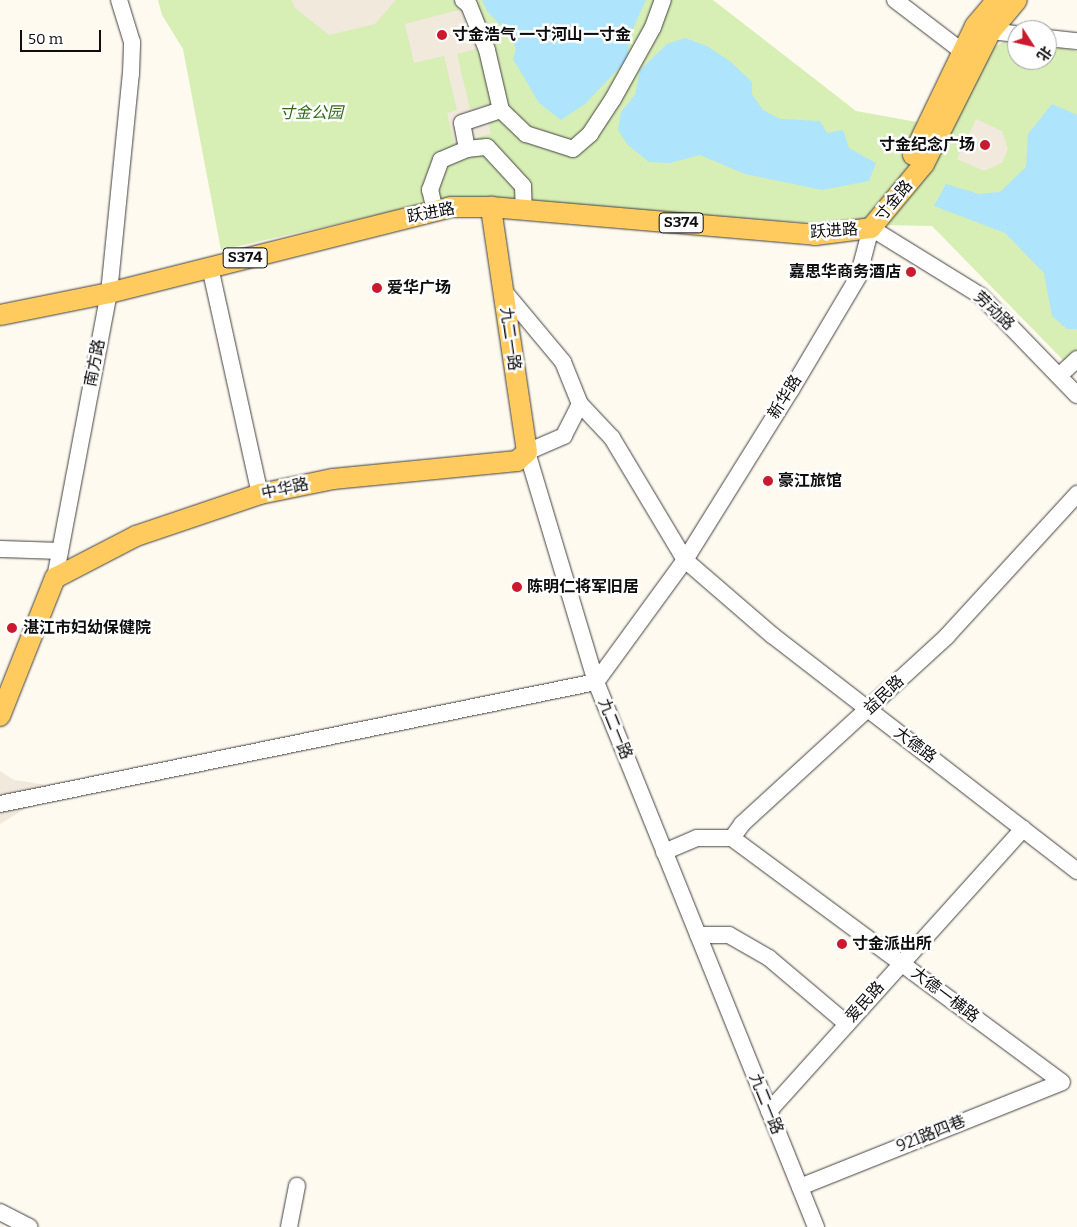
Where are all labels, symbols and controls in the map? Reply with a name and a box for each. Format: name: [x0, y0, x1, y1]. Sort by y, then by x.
scale bar: [22, 20, 104, 52]
north arrow: [1007, 20, 1057, 70]
place label: 寸金浩气 一寸河山一寸金: [452, 25, 631, 45]
marker: 寸金浩气 一寸河山一寸金: [436, 29, 448, 41]
text: 50 m: [28, 30, 63, 48]
text: 北: [1033, 43, 1055, 64]
park label: 寸金公园: [279, 103, 343, 123]
place label: 寸金纪念广场: [879, 135, 975, 155]
marker: 寸金纪念广场: [979, 139, 991, 151]
street label: 寸金路: [871, 176, 917, 226]
street label: 跃进路: [406, 199, 456, 227]
road number: S374: [658, 210, 704, 236]
street label: 跃进路: [809, 220, 859, 242]
road number: S374: [222, 246, 268, 270]
place label: 嘉思华商务酒店: [789, 262, 901, 282]
marker: 嘉思华商务酒店: [905, 266, 917, 278]
place label: 爱华广场: [387, 278, 451, 298]
marker: 爱华广场: [371, 282, 383, 294]
street label: 劳动路: [970, 288, 1018, 334]
street label: 九二一路: [496, 306, 524, 372]
street label: 南方路: [81, 338, 109, 388]
street label: 新华路: [764, 372, 806, 422]
place label: 豪江旅馆: [778, 471, 842, 491]
street label: 中华路: [260, 475, 310, 503]
marker: 豪江旅馆: [762, 475, 774, 487]
place label: 陈明仁将军旧居: [527, 577, 639, 597]
marker: 陈明仁将军旧居: [511, 581, 523, 593]
place label: 湛江市妇幼保健院: [23, 618, 151, 638]
marker: 湛江市妇幼保健院: [5, 621, 19, 635]
street label: 益民路: [860, 672, 908, 718]
street label: 九二一路: [594, 696, 636, 762]
street label: 大德路: [890, 723, 940, 767]
place label: 寸金派出所: [852, 934, 932, 954]
marker: 寸金派出所: [836, 938, 848, 950]
street label: 大德一横路: [907, 963, 983, 1027]
street label: 爱民路: [842, 978, 888, 1026]
street label: 九二一路: [745, 1071, 787, 1137]
street label: 921路四巷: [894, 1112, 968, 1156]

